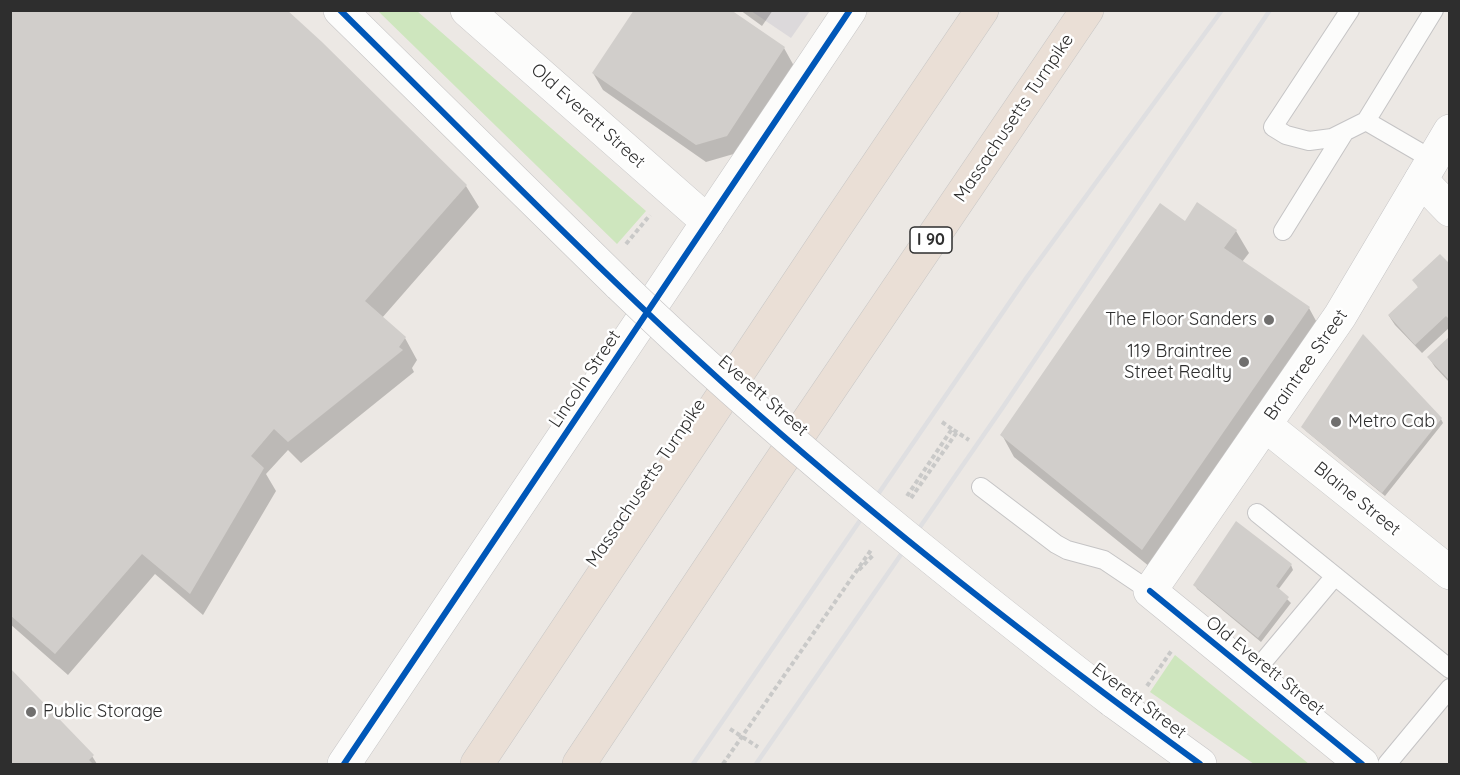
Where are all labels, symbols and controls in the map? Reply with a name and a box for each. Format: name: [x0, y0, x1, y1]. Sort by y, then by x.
street label: Massachusetts Turnpike: [950, 30, 1078, 206]
street label: Old Everett Street: [526, 59, 650, 173]
road number: I 90: [910, 227, 952, 253]
street label: Braintree Street: [1260, 305, 1352, 425]
place label: The Floor Sanders: [1105, 309, 1257, 331]
marker: The Floor Sanders: [1262, 313, 1276, 327]
street label: Lincoln Street: [545, 326, 625, 432]
place label: 119 Braintree Street Realty: [1124, 341, 1232, 384]
street label: Everett Street: [713, 351, 813, 441]
marker: 119 Braintree Street Realty: [1237, 355, 1251, 369]
street label: Massachusetts Turnpike: [582, 395, 710, 571]
place label: Metro Cab: [1348, 411, 1435, 433]
marker: Metro Cab: [1329, 415, 1343, 429]
street label: Blaine Street: [1309, 457, 1405, 541]
street label: Old Everett Street: [1201, 612, 1329, 720]
street label: Everett Street: [1088, 659, 1190, 743]
place label: Public Storage: [43, 701, 163, 723]
marker: Public Storage: [24, 705, 38, 719]

